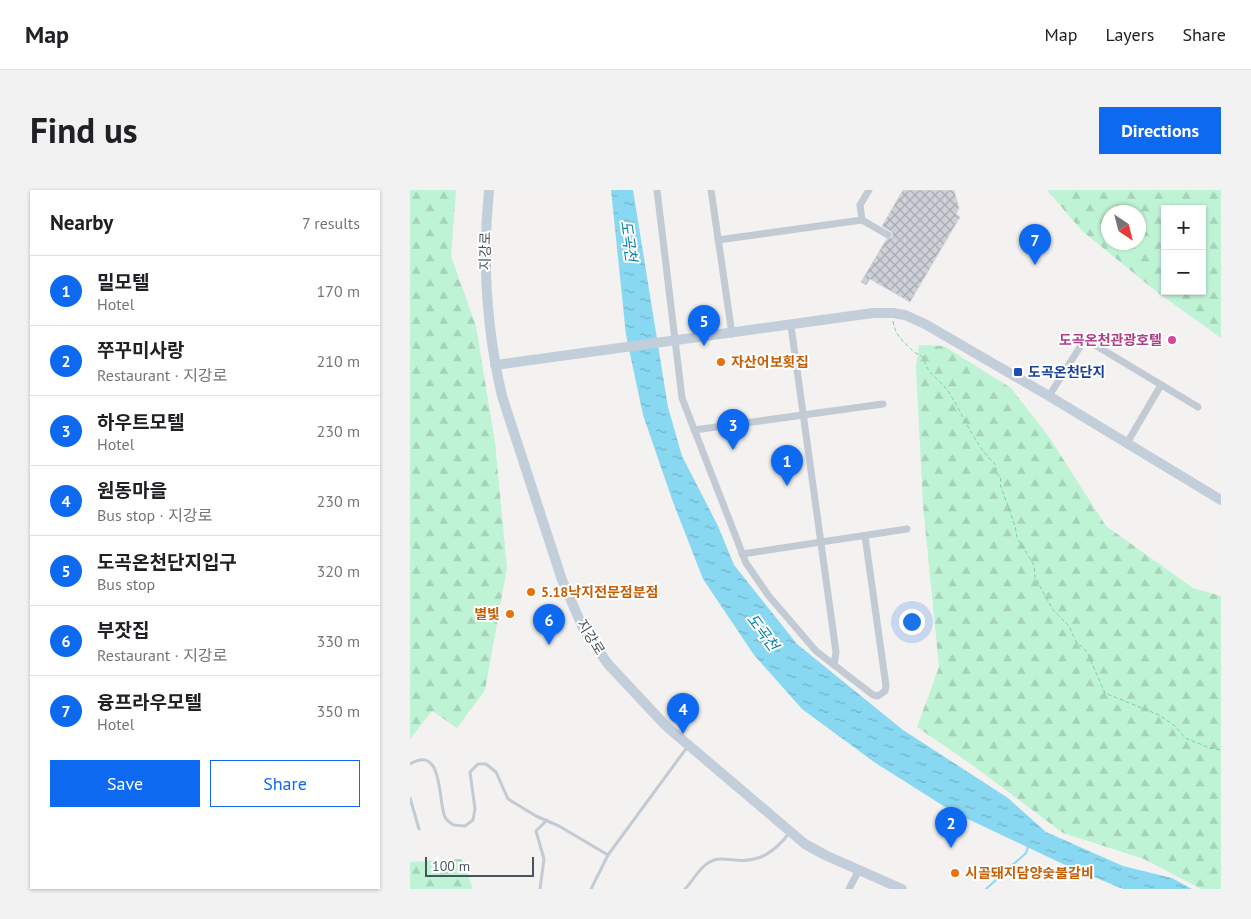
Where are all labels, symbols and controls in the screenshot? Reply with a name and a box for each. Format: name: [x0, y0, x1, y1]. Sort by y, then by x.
text: Map: [25, 19, 69, 50]
text: Map: [1045, 23, 1077, 46]
text: Layers: [1105, 23, 1154, 46]
text: Share: [1182, 23, 1226, 46]
text: Find us: [30, 107, 138, 153]
button: Directions: [1099, 107, 1221, 154]
north arrow: [1101, 205, 1146, 250]
map controls: [1161, 205, 1206, 295]
button: +: [1161, 205, 1206, 250]
text: Nearby: [50, 209, 113, 236]
text: 7 results: [302, 213, 360, 233]
water label: 도곡천: [617, 219, 642, 265]
pin: 7: [1019, 224, 1051, 265]
street label: 지강로: [476, 231, 494, 270]
button: −: [1161, 250, 1206, 295]
text: 밀모텔: [97, 270, 149, 294]
text: 1: [61, 281, 71, 301]
text: 170 m: [317, 281, 360, 301]
text: Hotel: [97, 294, 134, 314]
pin: 5: [688, 305, 720, 346]
place label: 도곡온천관광호텔: [1059, 331, 1162, 349]
marker: 도곡온천관광호텔: [1166, 334, 1178, 346]
text: 쭈꾸미사랑: [97, 338, 184, 362]
text: 2: [61, 351, 71, 371]
text: 210 m: [317, 351, 360, 371]
place label: 자산어보횟집: [731, 353, 808, 371]
marker: 자산어보횟집: [715, 356, 727, 368]
place label: 도곡온천단지: [1028, 363, 1105, 381]
text: Restaurant · 지강로: [97, 365, 227, 385]
marker: 도곡온천단지: [1012, 366, 1024, 378]
pin: 3: [717, 409, 749, 450]
text: 하우트모텔: [97, 410, 184, 434]
text: 3: [61, 421, 71, 441]
text: 230 m: [317, 421, 360, 441]
text: Hotel: [97, 434, 134, 454]
pin: 1: [771, 445, 803, 486]
text: 원동마을: [97, 478, 167, 502]
text: 4: [61, 491, 71, 511]
text: 230 m: [317, 491, 360, 511]
text: Bus stop · 지강로: [97, 505, 212, 525]
text: 도곡온천단지입구: [97, 550, 237, 574]
text: 5: [61, 561, 71, 581]
text: 320 m: [317, 561, 360, 581]
text: Bus stop: [97, 574, 155, 594]
place label: 5.18낙지전문점분점: [541, 583, 658, 601]
marker: 5.18낙지전문점분점: [525, 586, 537, 598]
pin: 6: [533, 604, 565, 645]
place label: 별빛: [474, 605, 500, 623]
marker: 별빛: [504, 608, 516, 620]
your location: [899, 609, 925, 635]
water label: 도곡천: [743, 610, 784, 656]
street label: 지강로: [573, 616, 609, 658]
text: 부잣집: [97, 618, 149, 642]
text: 6: [61, 631, 71, 651]
text: 330 m: [317, 631, 360, 651]
text: Restaurant · 지강로: [97, 645, 227, 665]
text: 융프라우모텔: [97, 690, 202, 714]
pin: 4: [667, 693, 699, 734]
text: 7: [61, 701, 71, 721]
text: 350 m: [317, 701, 360, 721]
text: Hotel: [97, 714, 134, 734]
button: Save: [50, 760, 200, 807]
button: Share: [210, 760, 360, 807]
pin: 2: [935, 807, 967, 848]
scale bar: [425, 854, 534, 877]
text: 100 m: [432, 857, 470, 875]
place label: 시골돼지담양숯불갈비: [965, 864, 1094, 882]
marker: 시골돼지담양숯불갈비: [949, 867, 961, 879]

